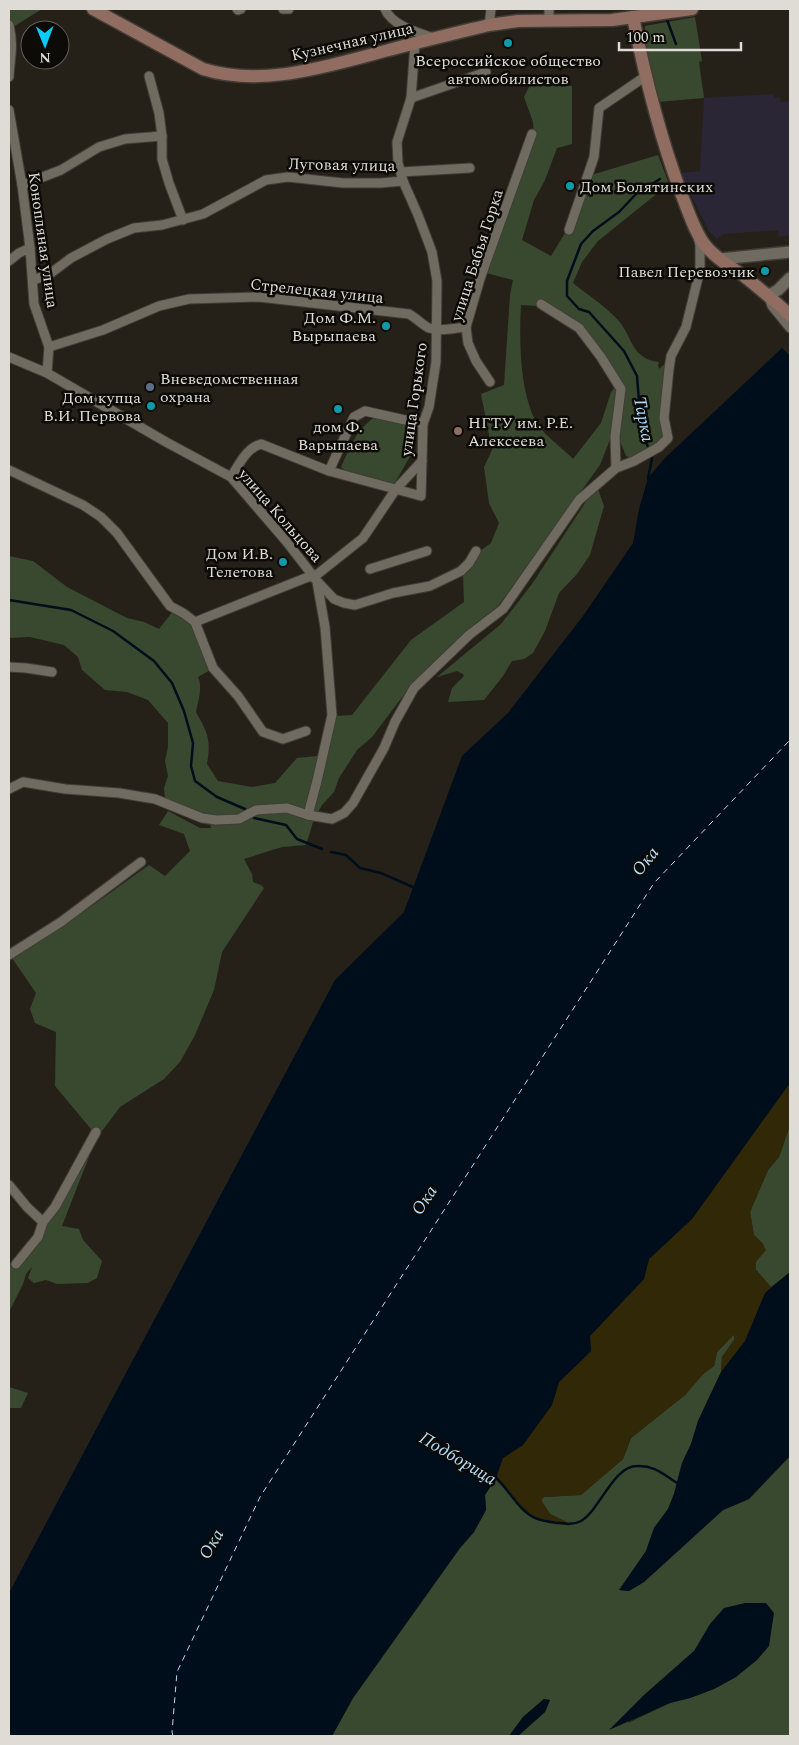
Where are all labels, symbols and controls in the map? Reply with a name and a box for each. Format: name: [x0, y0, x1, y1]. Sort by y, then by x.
street label: Кузнечная улица: [289, 16, 416, 68]
north arrow: [20, 20, 70, 70]
scale bar: [619, 20, 742, 52]
text: 100 m: [626, 26, 665, 49]
marker: Всероссийское общество автомобилистов: [502, 37, 514, 49]
text: N: [39, 47, 51, 68]
place label: Всероссийское общество автомобилистов: [415, 49, 601, 91]
street label: Луговая улица: [288, 152, 396, 178]
street label: Конопляная улица: [22, 170, 64, 310]
place label: Дом Болятинских: [580, 175, 713, 199]
marker: Дом Болятинских: [564, 180, 576, 192]
street label: улица Бабья Горка: [444, 186, 510, 325]
place label: Павел Перевозчик: [618, 260, 755, 284]
marker: Павел Перевозчик: [759, 265, 771, 277]
street label: Стрелецкая улица: [249, 272, 385, 310]
place label: Дом Ф.М. Вырыпаева: [292, 306, 376, 348]
marker: Дом Ф.М. Вырыпаева: [380, 320, 392, 332]
street label: улица Горького: [394, 341, 434, 459]
place label: Вневедомственная охрана: [160, 367, 299, 409]
marker: Вневедомственная охрана: [144, 381, 156, 393]
place label: Дом купца В.И. Первова: [43, 386, 141, 428]
water label: Тарка: [626, 394, 661, 444]
marker: Дом купца В.И. Первова: [145, 400, 157, 412]
marker: дом Ф. Варыпаева: [332, 403, 344, 415]
place label: НГТУ им. Р.Е. Алексеева: [468, 411, 573, 453]
place label: дом Ф. Варыпаева: [298, 415, 378, 457]
marker: НГТУ им. Р.Е. Алексеева: [452, 425, 464, 437]
street label: улица Кольцова: [232, 463, 328, 568]
place label: Дом И.В. Телетова: [206, 542, 273, 584]
marker: Дом И.В. Телетова: [277, 556, 289, 568]
water label: Ока: [625, 841, 666, 882]
water label: Ока: [404, 1180, 444, 1221]
water label: Подборица: [414, 1425, 502, 1492]
water label: Ока: [192, 1524, 231, 1565]

